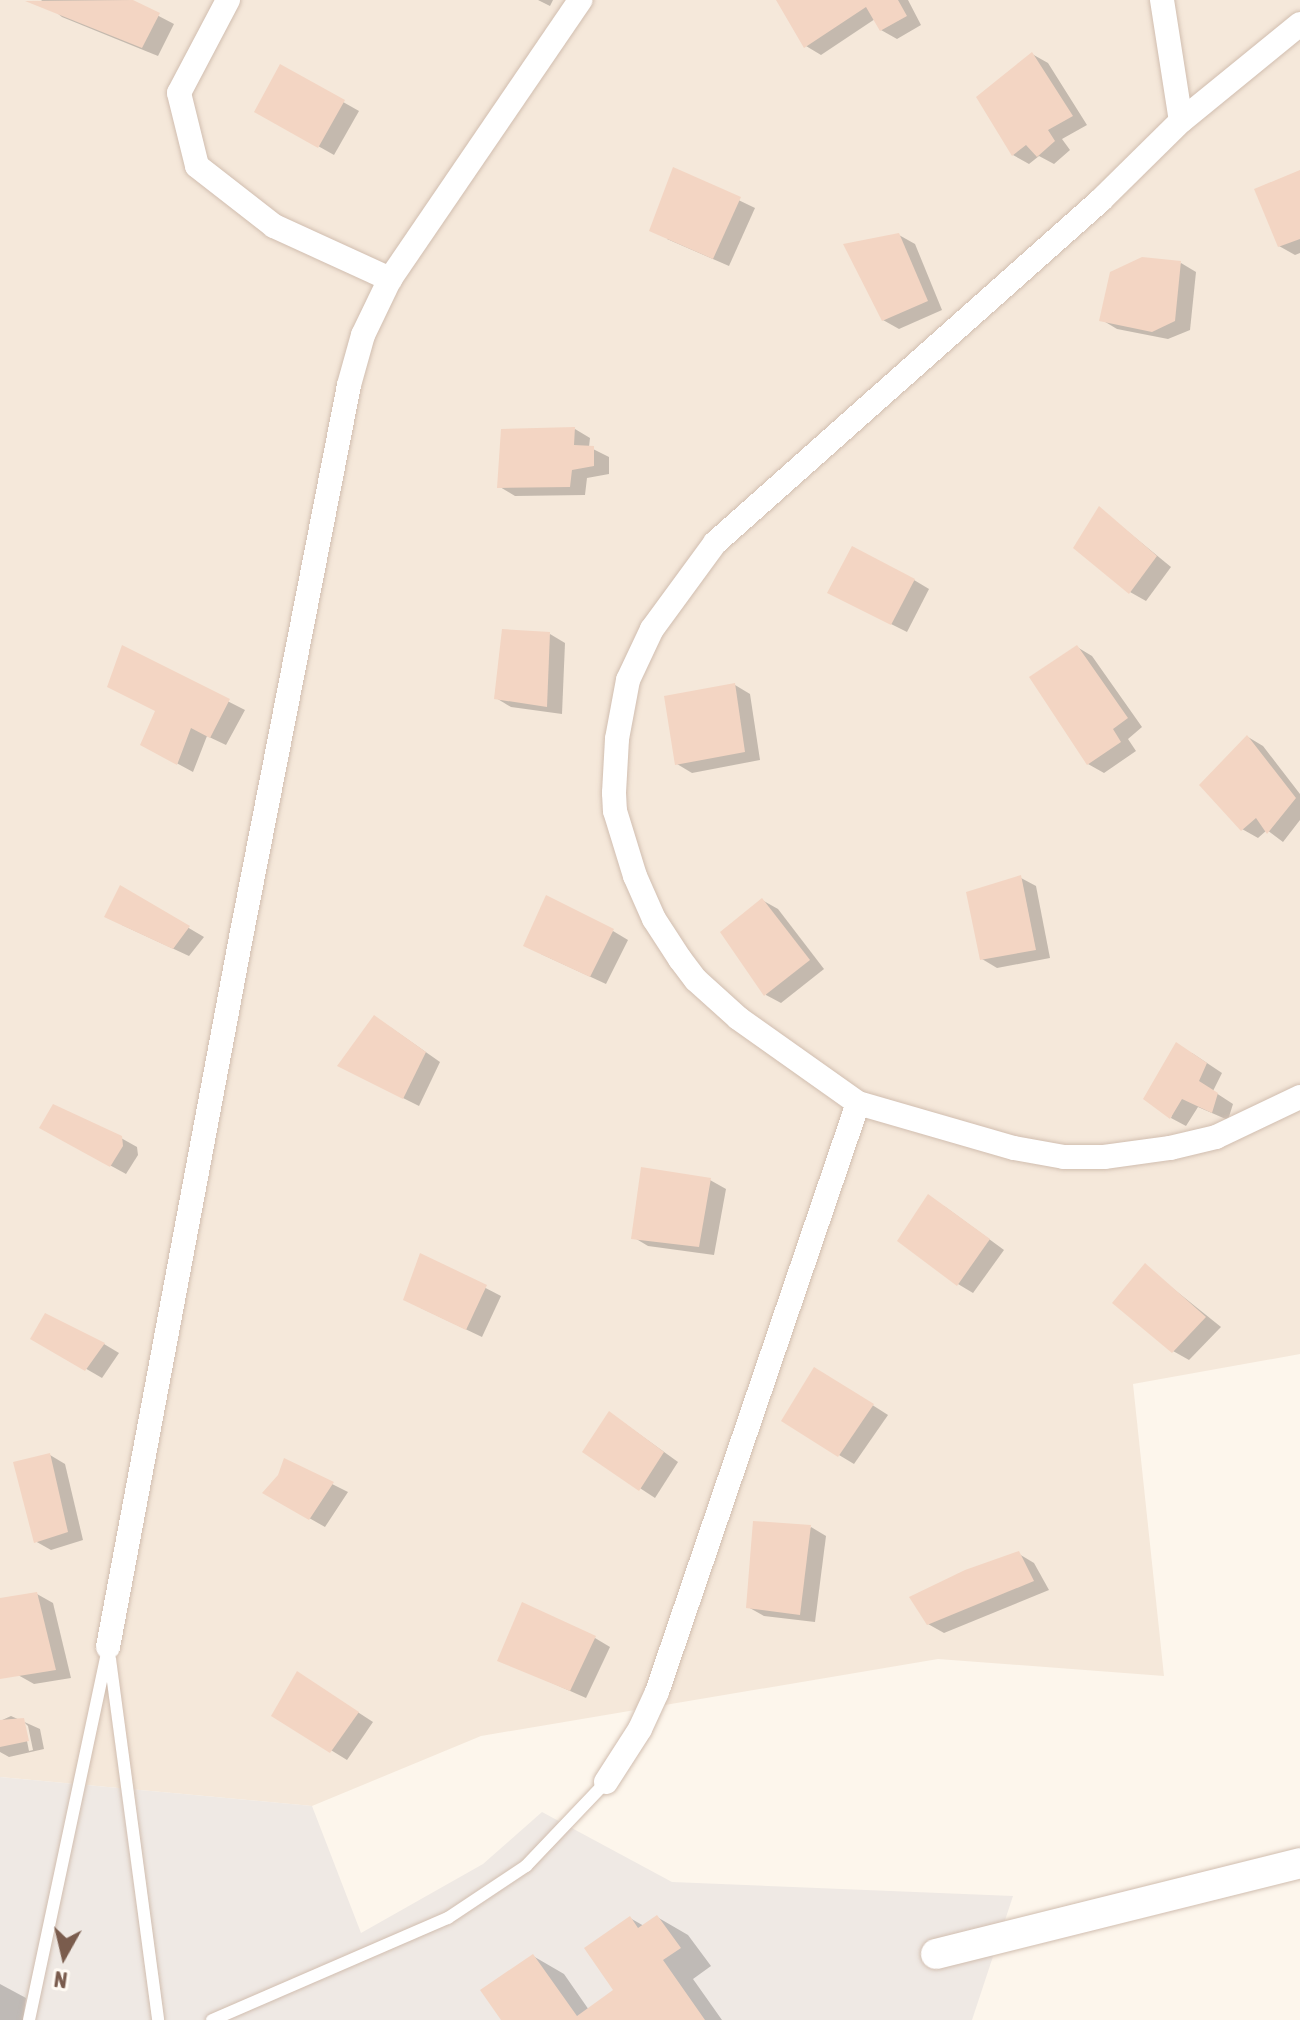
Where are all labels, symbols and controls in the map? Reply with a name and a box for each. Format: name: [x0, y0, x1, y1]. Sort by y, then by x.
north arrow: [24, 1916, 104, 1996]
text: N: [52, 1966, 69, 1994]

